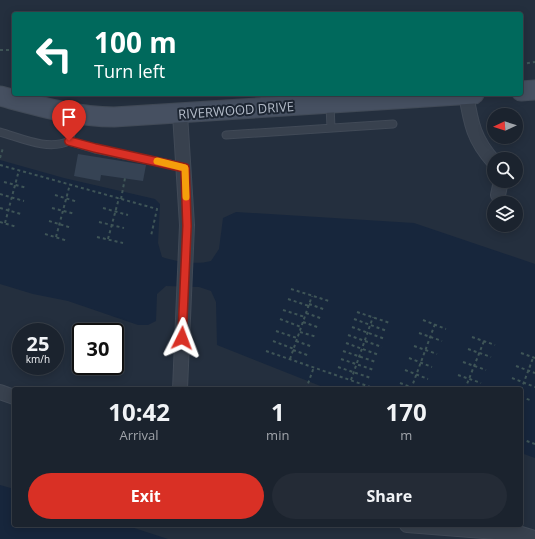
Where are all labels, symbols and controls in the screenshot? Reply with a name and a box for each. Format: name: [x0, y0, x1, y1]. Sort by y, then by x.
text: 100 m: [94, 23, 177, 61]
icon: left: [28, 28, 80, 80]
text: Turn left: [94, 59, 165, 83]
street label: RIVERWOOD DRIVE: [178, 97, 294, 123]
pin: [52, 100, 86, 141]
icon: arrive: [58, 106, 80, 128]
north arrow: [487, 108, 523, 144]
map controls: [487, 108, 523, 232]
button: search: [487, 152, 523, 188]
button: layers: [487, 196, 523, 232]
position arrow: [161, 317, 203, 359]
speed limit sign: 30: [72, 323, 124, 375]
text: 25: [27, 330, 49, 357]
text: km/h: [26, 352, 50, 366]
text: 10:42: [108, 395, 170, 428]
text: 1: [271, 395, 285, 428]
text: 170: [386, 395, 427, 428]
text: Arrival: [119, 426, 159, 444]
text: min: [266, 426, 289, 444]
text: m: [400, 426, 412, 444]
button: Exit: [28, 473, 264, 519]
button: Share: [272, 473, 507, 519]

